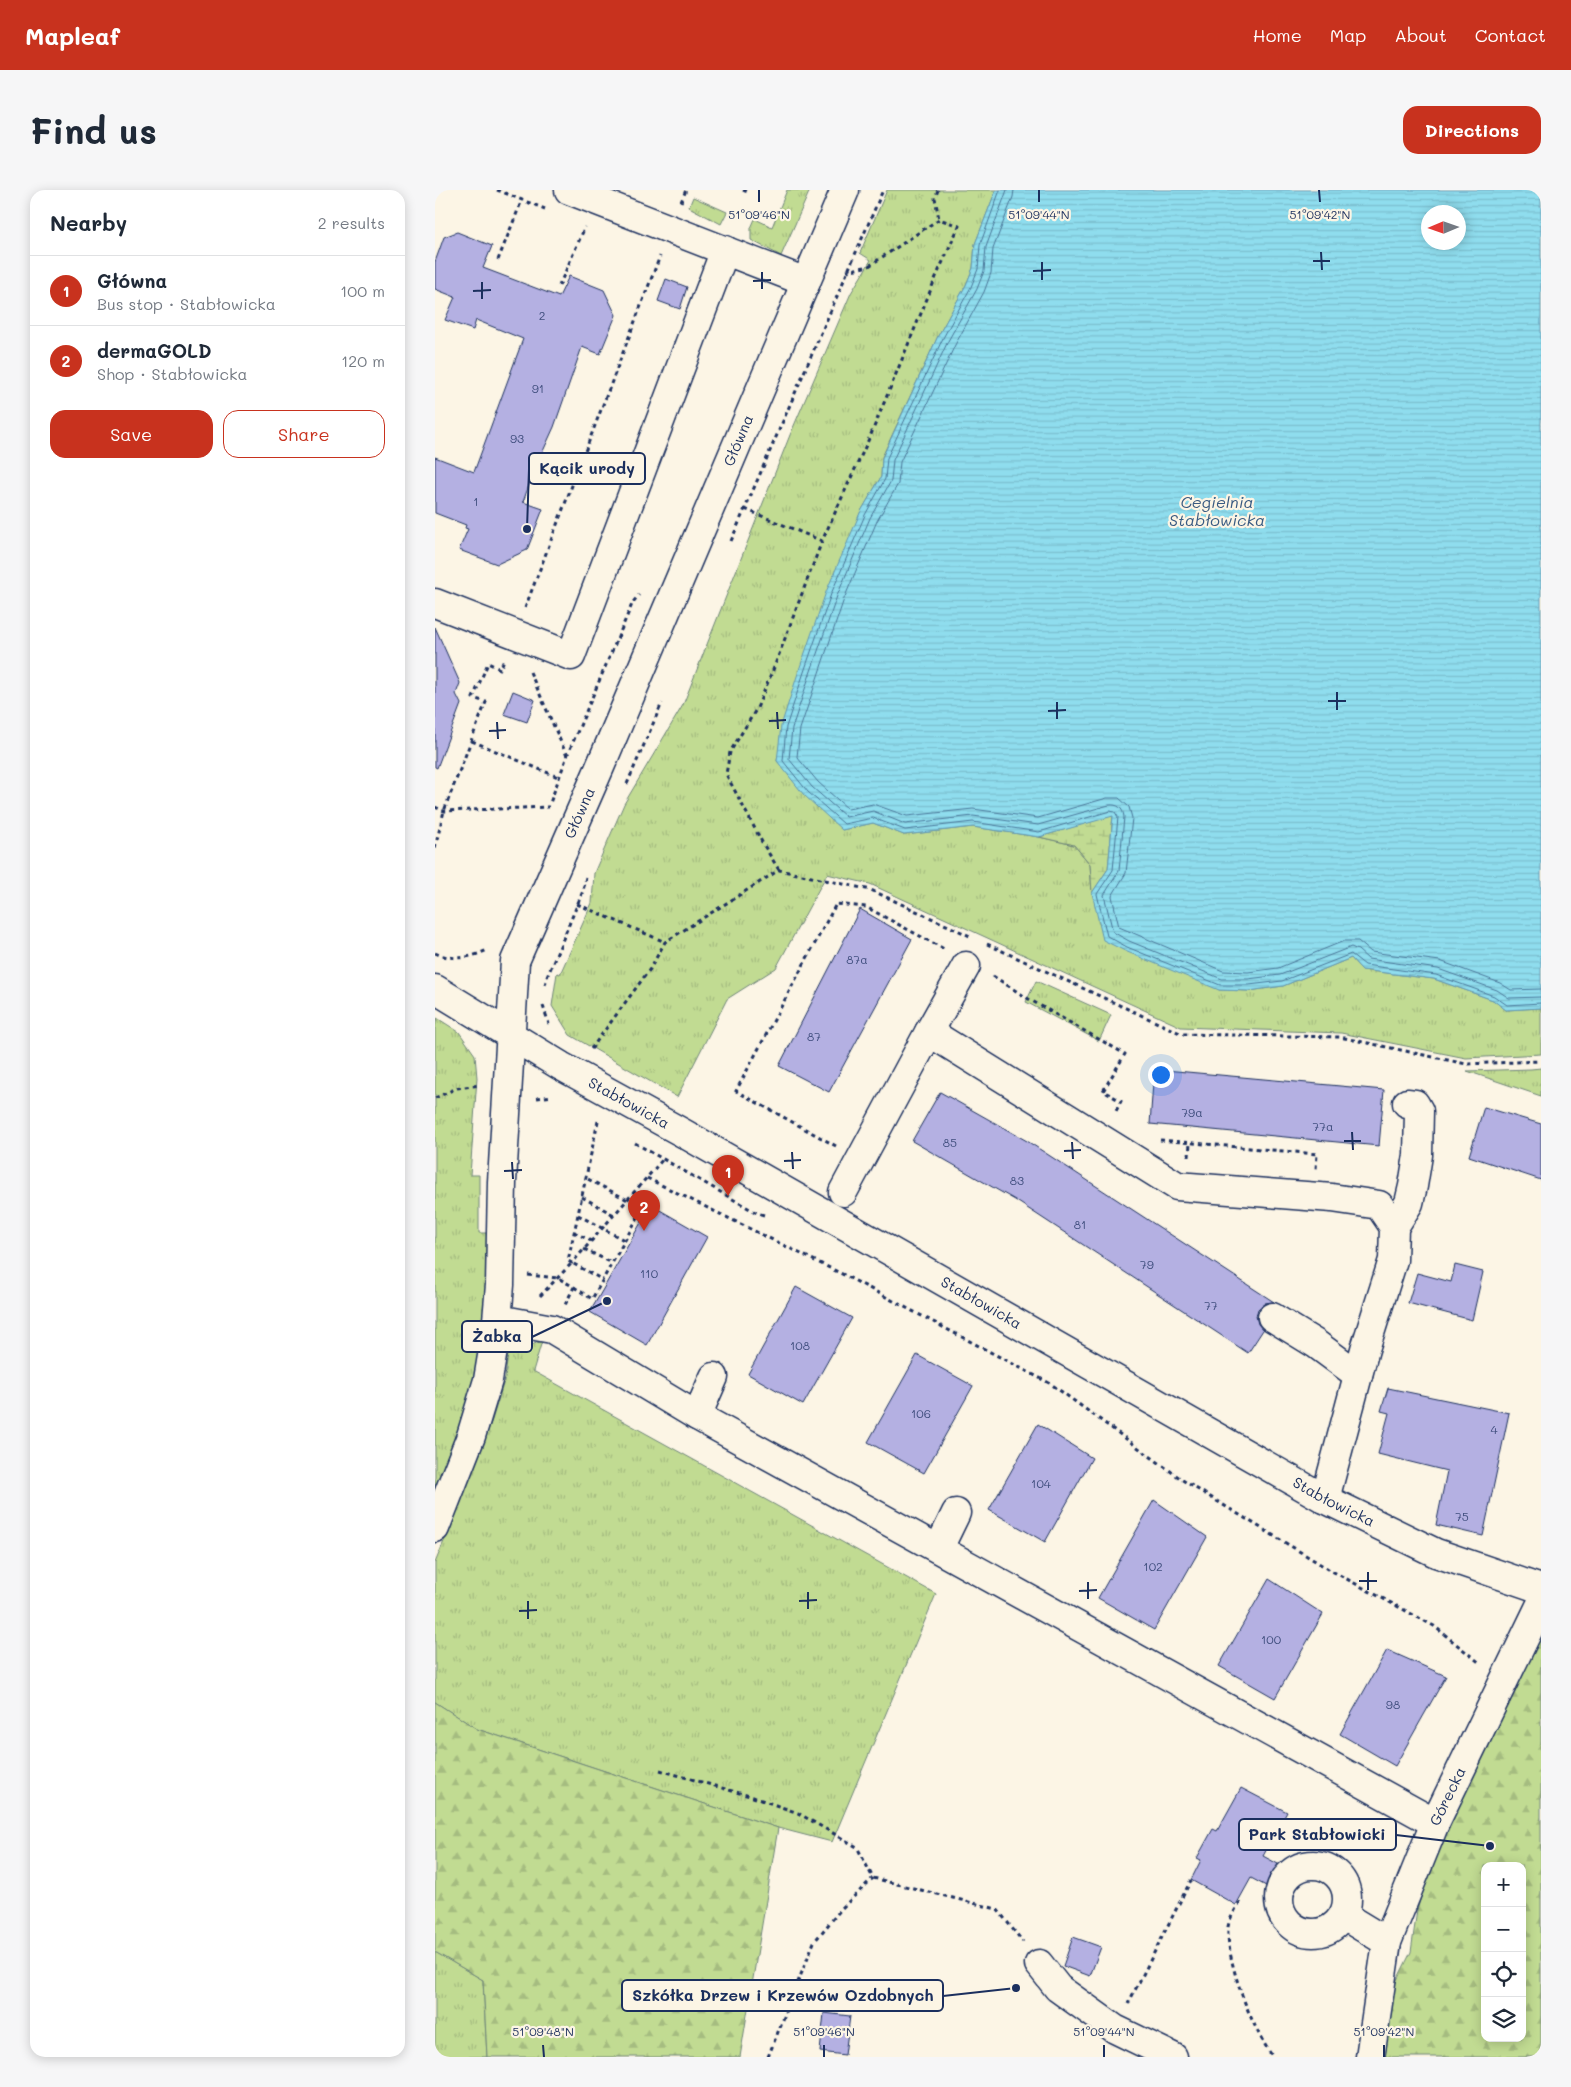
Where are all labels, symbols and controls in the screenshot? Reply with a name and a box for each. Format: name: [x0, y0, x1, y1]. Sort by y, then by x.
text: Mapleaf: [25, 20, 120, 51]
text: Home: [1253, 23, 1302, 47]
text: Map: [1330, 23, 1366, 47]
text: About: [1394, 23, 1447, 47]
text: Contact: [1475, 23, 1546, 47]
button: Directions: [1403, 106, 1541, 154]
text: Find us: [30, 107, 157, 153]
north arrow: [1421, 205, 1466, 250]
text: 51°09'46"N: [728, 206, 790, 222]
text: 51°09'44"N: [1008, 206, 1070, 222]
text: 51°09'42"N: [1290, 206, 1350, 222]
text: Nearby: [50, 209, 127, 236]
text: 2 results: [318, 212, 385, 233]
text: Główna: [97, 268, 167, 293]
text: 1: [62, 280, 70, 301]
text: 100 m: [340, 280, 385, 301]
text: Bus stop · Stabłowicka: [97, 293, 276, 314]
house number: 2: [539, 307, 545, 323]
text: dermaGOLD: [97, 338, 212, 363]
text: 2: [62, 350, 70, 371]
text: 120 m: [341, 350, 385, 371]
text: Shop · Stabłowicka: [97, 363, 247, 384]
house number: 91: [532, 380, 544, 396]
button: Save: [50, 410, 213, 458]
button: Share: [223, 410, 385, 458]
street label: Główna: [718, 411, 757, 469]
house number: 93: [510, 430, 524, 446]
callout: Kącik urody: [529, 453, 645, 484]
text: Kącik urody: [539, 457, 635, 478]
water label: Cegielnia Stabłowicka: [1169, 491, 1265, 530]
house number: 1: [473, 493, 479, 509]
street label: Główna: [559, 784, 599, 841]
house number: 87a: [846, 951, 868, 967]
house number: 87: [807, 1028, 821, 1044]
your location: [1148, 1062, 1174, 1088]
street label: Stabłowicka: [585, 1072, 674, 1133]
house number: 79a: [1181, 1104, 1203, 1120]
house number: 77a: [1313, 1118, 1333, 1134]
house number: 85: [943, 1134, 957, 1150]
pin: 1: [712, 1155, 744, 1196]
house number: 83: [1010, 1172, 1024, 1188]
pin: 2: [628, 1190, 660, 1231]
house number: 81: [1074, 1216, 1086, 1232]
house number: 79: [1140, 1256, 1154, 1272]
house number: 110: [640, 1265, 659, 1281]
street label: Stabłowicka: [938, 1271, 1026, 1333]
house number: 77: [1204, 1297, 1218, 1313]
callout: Żabka: [462, 1321, 532, 1352]
text: Żabka: [472, 1325, 522, 1346]
house number: 108: [790, 1337, 810, 1353]
house number: 106: [911, 1405, 931, 1421]
house number: 4: [1490, 1421, 1498, 1437]
street label: Stabłowicka: [1289, 1472, 1378, 1531]
house number: 104: [1031, 1475, 1051, 1491]
house number: 75: [1455, 1508, 1469, 1524]
house number: 102: [1143, 1558, 1163, 1574]
house number: 100: [1261, 1631, 1282, 1647]
house number: 98: [1386, 1696, 1400, 1712]
street label: Górecka: [1424, 1763, 1470, 1829]
callout: Park Stabłowicki: [1239, 1819, 1396, 1850]
text: Park Stabłowicki: [1248, 1823, 1386, 1844]
map controls: [1481, 1862, 1526, 2042]
button: +: [1481, 1862, 1526, 1907]
button: −: [1481, 1907, 1526, 1952]
button: locate: [1481, 1952, 1526, 1997]
callout: Szkółka Drzew i Krzewów Ozdobnych: [622, 1980, 943, 2011]
text: Szkółka Drzew i Krzewów Ozdobnych: [632, 1984, 934, 2005]
button: layers: [1481, 1997, 1526, 2042]
text: 51°09'48"N: [512, 2023, 574, 2039]
text: 51°09'46"N: [793, 2023, 855, 2039]
text: 51°09'44"N: [1073, 2023, 1135, 2039]
text: 51°09'42"N: [1354, 2023, 1414, 2039]

